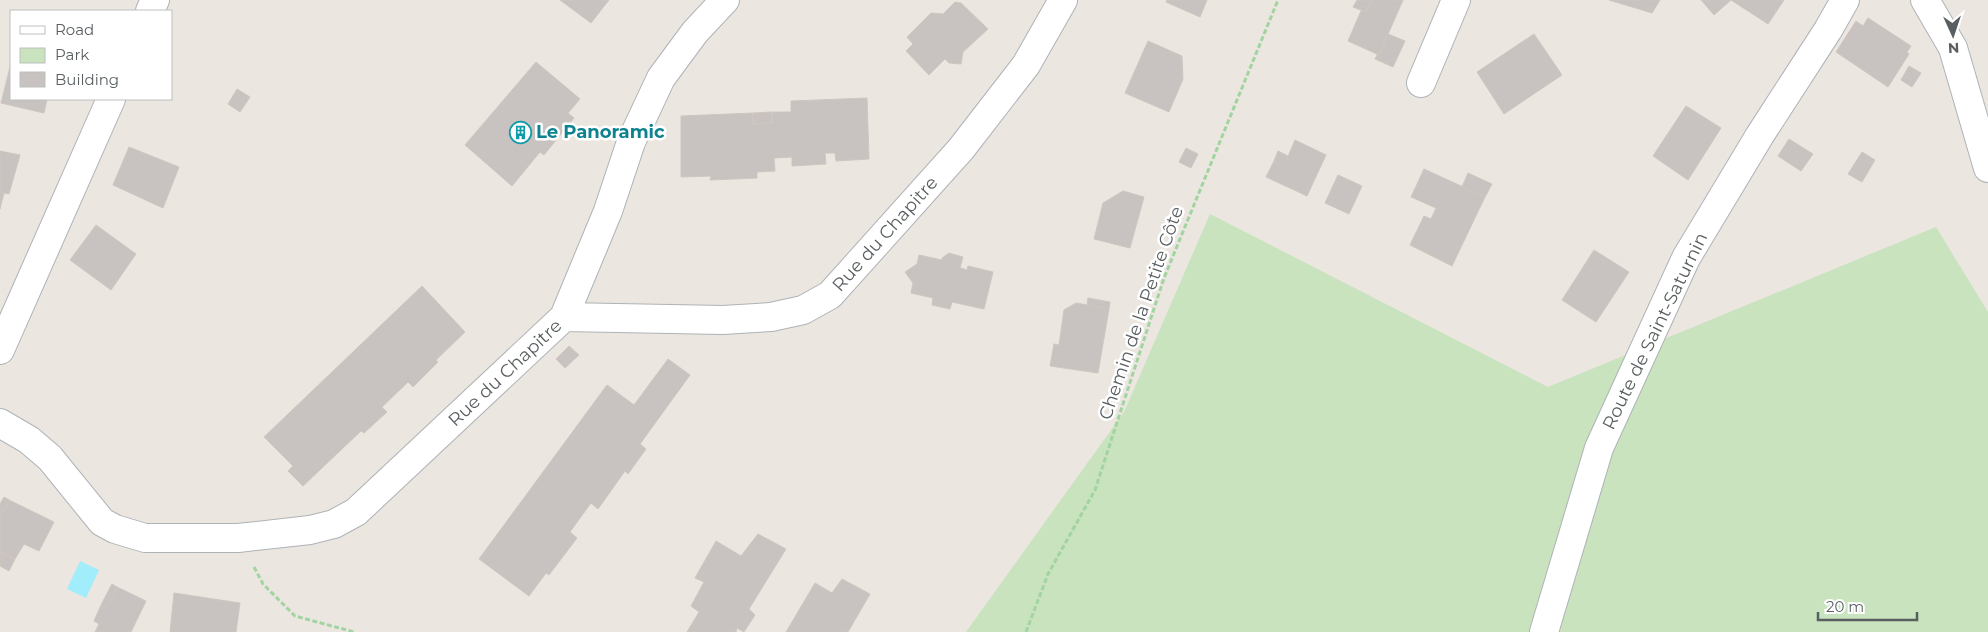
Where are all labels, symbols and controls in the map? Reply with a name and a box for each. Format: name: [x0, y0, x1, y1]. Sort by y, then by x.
legend: [10, 10, 172, 100]
north arrow: [1928, 10, 1978, 60]
text: Road: [55, 20, 94, 39]
text: N: [1948, 39, 1960, 57]
text: Park: [55, 45, 89, 64]
text: Building: [55, 70, 119, 89]
building icon: Le Panoramic: [508, 120, 532, 144]
place label: Le Panoramic: [536, 121, 665, 143]
street label: Rue du Chapitre: [828, 172, 943, 296]
street label: Chemin de la Petite Côte: [1094, 203, 1188, 423]
street label: Route de Saint-Saturnin: [1598, 229, 1712, 433]
street label: Rue du Chapitre: [444, 315, 566, 431]
scale bar: [1818, 590, 1917, 622]
text: 20 m: [1826, 597, 1864, 616]

